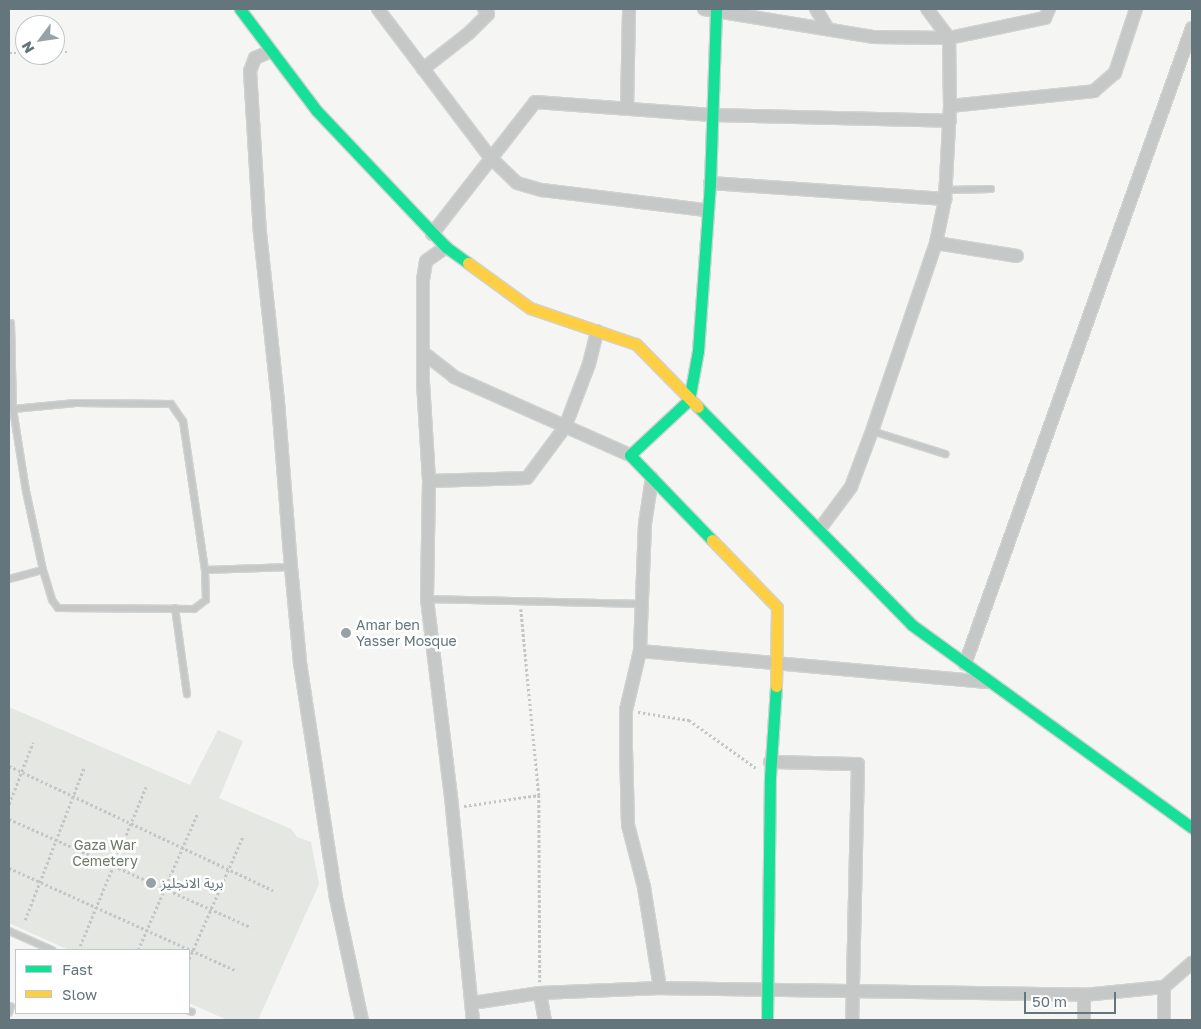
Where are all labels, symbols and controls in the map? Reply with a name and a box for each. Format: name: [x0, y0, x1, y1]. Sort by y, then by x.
north arrow: [15, 15, 65, 65]
text: N: [18, 39, 38, 56]
place label: Amar ben Yasser Mosque: [356, 617, 457, 650]
marker: Amar ben Yasser Mosque: [340, 627, 352, 639]
park label: Gaza War Cemetery: [72, 837, 138, 870]
place label: برية الانجليز: [161, 875, 224, 891]
marker: برية الانجليز: [145, 877, 157, 889]
legend: [15, 949, 190, 1014]
text: Fast: [62, 960, 93, 978]
scale bar: [1026, 982, 1118, 1014]
text: Slow: [62, 985, 97, 1003]
text: 50 m: [1032, 992, 1067, 1010]

